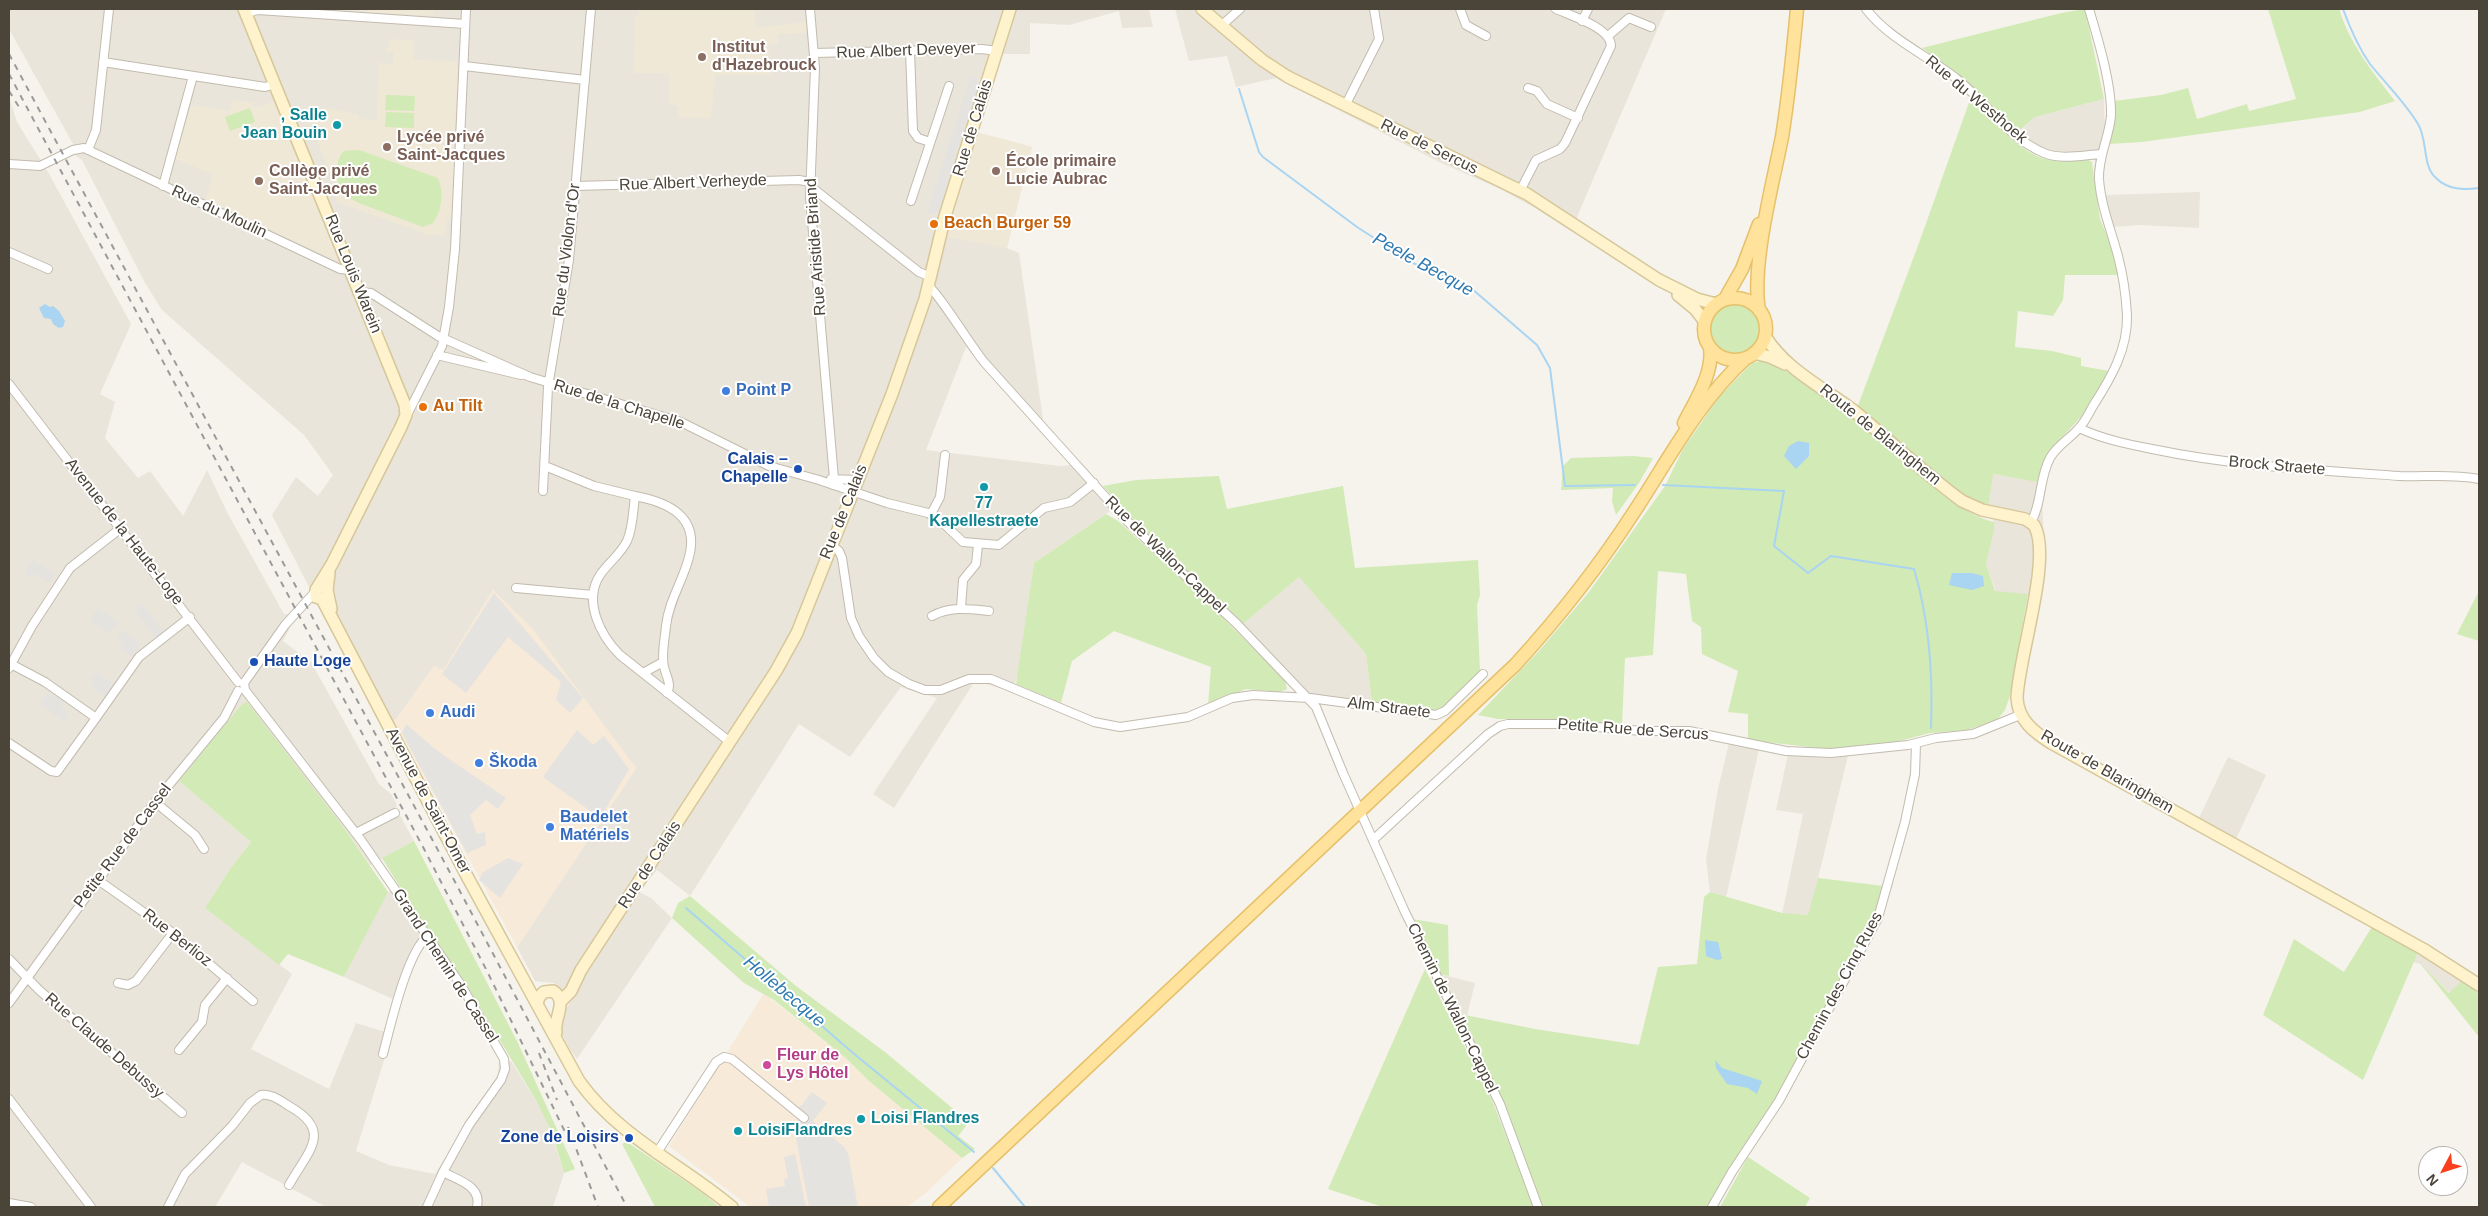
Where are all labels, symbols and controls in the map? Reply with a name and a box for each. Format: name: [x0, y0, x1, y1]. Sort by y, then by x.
place label: Institut d'Hazebrouck: [712, 38, 816, 76]
street label: Rue Albert Deveyer: [836, 39, 976, 63]
marker: Institut d'Hazebrouck: [696, 51, 708, 63]
street label: Rue du Westhoek: [1921, 52, 2031, 148]
street label: Rue de Calais: [949, 77, 997, 179]
place label: , Salle Jean Bouin: [241, 106, 327, 144]
street label: Rue de Sercus: [1377, 115, 1481, 179]
marker: , Salle Jean Bouin: [331, 119, 343, 131]
place label: Lycée privé Saint-Jacques: [397, 128, 505, 166]
marker: Lycée privé Saint-Jacques: [381, 141, 393, 153]
place label: École primaire Lucie Aubrac: [1006, 152, 1116, 190]
place label: Collège privé Saint-Jacques: [269, 162, 377, 200]
marker: École primaire Lucie Aubrac: [990, 165, 1002, 177]
street label: Rue Albert Verheyde: [619, 171, 767, 195]
marker: Collège privé Saint-Jacques: [253, 175, 265, 187]
street label: Rue Aristide Briand: [802, 178, 830, 316]
street label: Rue du Moulin: [168, 181, 270, 243]
street label: Rue du Violon d'Or: [549, 182, 585, 318]
street label: Rue Louis Warein: [320, 212, 386, 336]
place label: Beach Burger 59: [944, 214, 1071, 234]
marker: Beach Burger 59: [928, 218, 940, 230]
water label: Peele Becque: [1369, 228, 1477, 302]
street label: Rue de la Chapelle: [551, 376, 687, 434]
street label: Route de Blaringhem: [1816, 380, 1944, 490]
place label: Point P: [736, 381, 791, 401]
marker: Point P: [720, 385, 732, 397]
place label: Au Tilt: [433, 397, 482, 417]
marker: Au Tilt: [417, 401, 429, 413]
place label: Calais – Chapelle: [721, 450, 788, 488]
street label: Brock Straete: [2228, 452, 2326, 480]
street label: Avenue de la Haute-Loge: [61, 455, 187, 609]
street label: Rue de Calais: [816, 462, 872, 562]
marker: Calais – Chapelle: [792, 463, 804, 475]
marker: 77 Kapellestraete: [978, 481, 990, 493]
street label: Rue de Wallon-Cappel: [1101, 492, 1229, 618]
place label: 77 Kapellestraete: [929, 494, 1039, 532]
place label: Haute Loge: [264, 652, 351, 672]
marker: Haute Loge: [248, 656, 260, 668]
street label: Alm Straete: [1346, 693, 1432, 723]
place label: Audi: [440, 703, 476, 723]
marker: Audi: [424, 707, 436, 719]
street label: Petite Rue de Sercus: [1557, 715, 1709, 745]
street label: Avenue de Saint-Omer: [381, 725, 475, 877]
street label: Route de Blaringhem: [2037, 726, 2177, 818]
place label: Škoda: [489, 753, 537, 773]
marker: Škoda: [473, 757, 485, 769]
street label: Petite Rue de Cassel: [70, 780, 176, 912]
place label: Baudelet Matériels: [560, 808, 629, 846]
street label: Rue de Calais: [615, 818, 685, 912]
marker: Baudelet Matériels: [544, 821, 556, 833]
street label: Grand Chemin de Cassel: [388, 885, 502, 1047]
street label: Rue Berlioz: [139, 905, 215, 971]
street label: Chemin des Cinq Rues: [1793, 909, 1887, 1063]
street label: Chemin de Wallon-Cappel: [1403, 920, 1501, 1096]
water label: Hollebecque: [739, 952, 829, 1032]
street label: Rue Claude Debussy: [41, 989, 167, 1103]
place label: Fleur de Lys Hôtel: [777, 1046, 848, 1084]
marker: Fleur de Lys Hôtel: [761, 1059, 773, 1071]
place label: Loisi Flandres: [871, 1109, 979, 1129]
marker: Loisi Flandres: [855, 1113, 867, 1125]
place label: LoisiFlandres: [748, 1121, 852, 1141]
marker: LoisiFlandres: [732, 1125, 744, 1137]
place label: Zone de Loisirs: [501, 1128, 619, 1148]
marker: Zone de Loisirs: [623, 1132, 635, 1144]
north arrow: [2418, 1146, 2468, 1196]
text: N: [2423, 1171, 2442, 1189]

